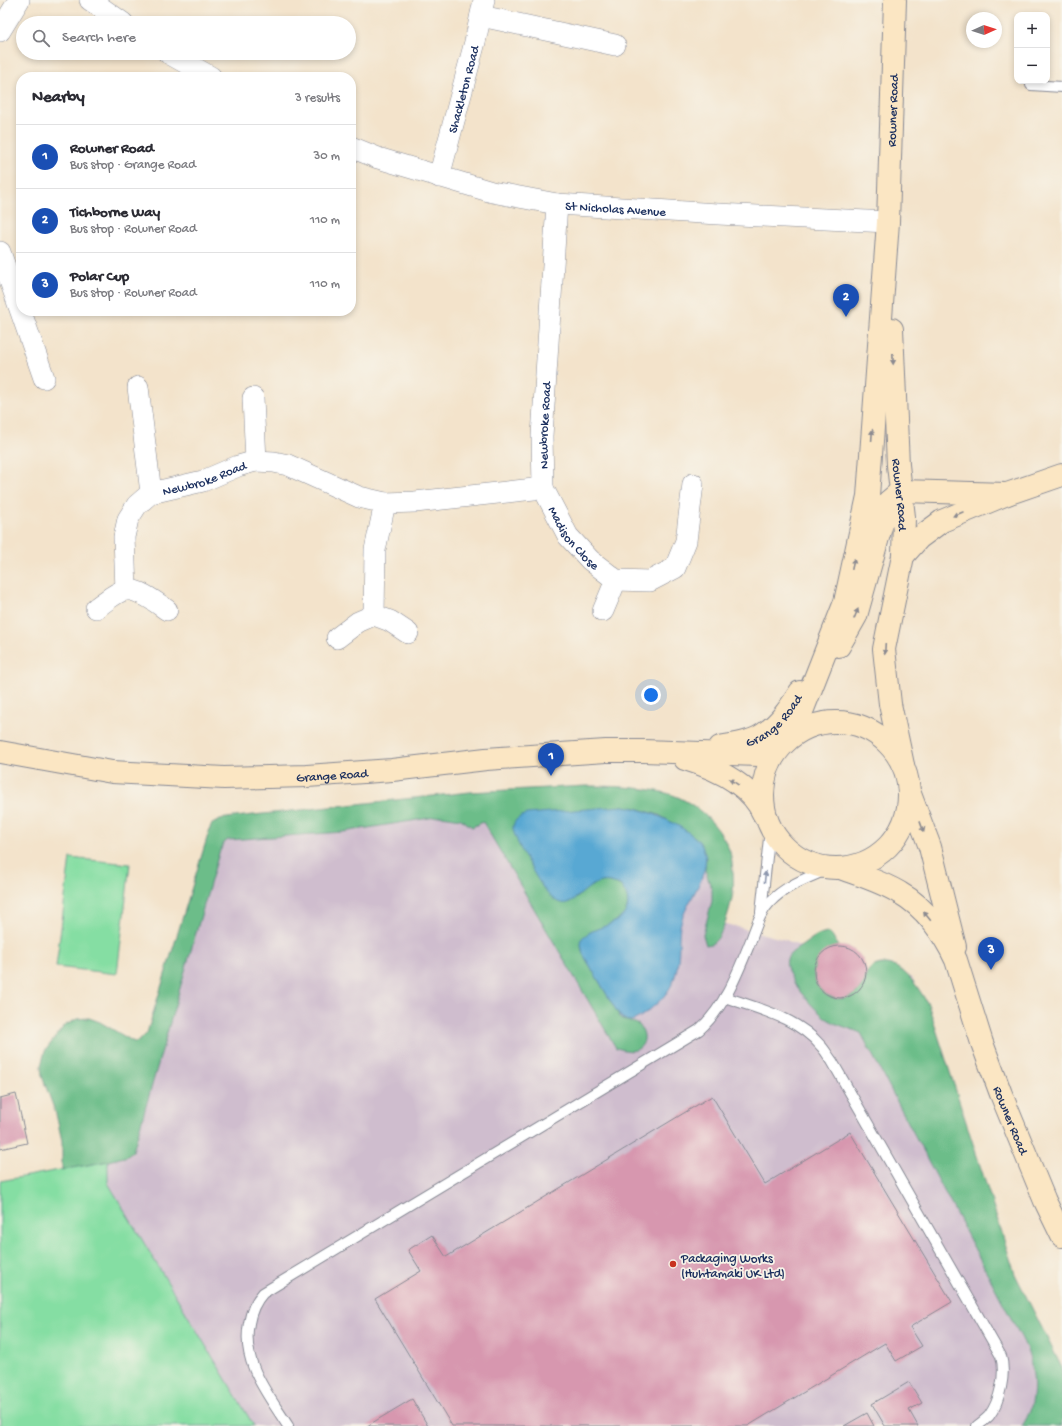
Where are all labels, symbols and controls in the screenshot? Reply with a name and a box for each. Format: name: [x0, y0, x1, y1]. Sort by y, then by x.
north arrow: [966, 12, 1002, 48]
map controls: [1014, 12, 1050, 84]
button: +: [1014, 12, 1050, 48]
search box: [16, 16, 356, 60]
icon: search: [30, 27, 52, 49]
text: Search here: [62, 29, 136, 47]
street label: Shackleton Road: [446, 43, 484, 135]
button: −: [1014, 48, 1050, 84]
street label: Rowner Road: [885, 73, 903, 147]
text: Nearby: [32, 88, 85, 108]
text: 3 results: [295, 91, 340, 106]
text: Rowner Road: [70, 140, 154, 158]
text: 1: [42, 149, 48, 164]
text: 30 m: [314, 149, 340, 164]
text: Bus stop · Grange Road: [70, 158, 196, 173]
street label: St Nicholas Avenue: [565, 200, 667, 221]
text: Tichborne Way: [70, 204, 160, 222]
text: 2: [42, 213, 48, 228]
text: 110 m: [310, 213, 340, 228]
text: Bus stop · Rowner Road: [70, 222, 197, 237]
text: Polar Cup: [70, 268, 129, 286]
text: 3: [42, 277, 48, 292]
text: 110 m: [310, 277, 340, 292]
pin: 2: [833, 284, 859, 317]
text: Bus stop · Rowner Road: [70, 286, 197, 301]
one-way arrow: [890, 353, 897, 365]
street label: Newbroke Road: [537, 380, 556, 469]
one-way arrow: [869, 429, 876, 441]
street label: Rowner Road: [888, 458, 909, 532]
street label: Newbroke Road: [161, 459, 249, 500]
street label: Madison Close: [544, 504, 601, 574]
one-way arrow: [953, 511, 964, 517]
one-way arrow: [851, 557, 857, 570]
one-way arrow: [854, 608, 860, 620]
one-way arrow: [882, 643, 889, 655]
your location: [641, 685, 661, 705]
street label: Grange Road: [744, 691, 807, 751]
pin: 1: [538, 743, 564, 776]
street label: Grange Road: [296, 767, 370, 786]
one-way arrow: [729, 778, 739, 786]
one-way arrow: [920, 822, 926, 834]
one-way arrow: [762, 871, 768, 883]
one-way arrow: [923, 910, 931, 921]
pin: 3: [978, 937, 1004, 970]
street label: Rowner Road: [989, 1084, 1031, 1159]
place label: Packaging Works (Huhtamaki UK Ltd): [680, 1252, 785, 1282]
marker: Packaging Works (Huhtamaki UK Ltd): [668, 1259, 678, 1269]

